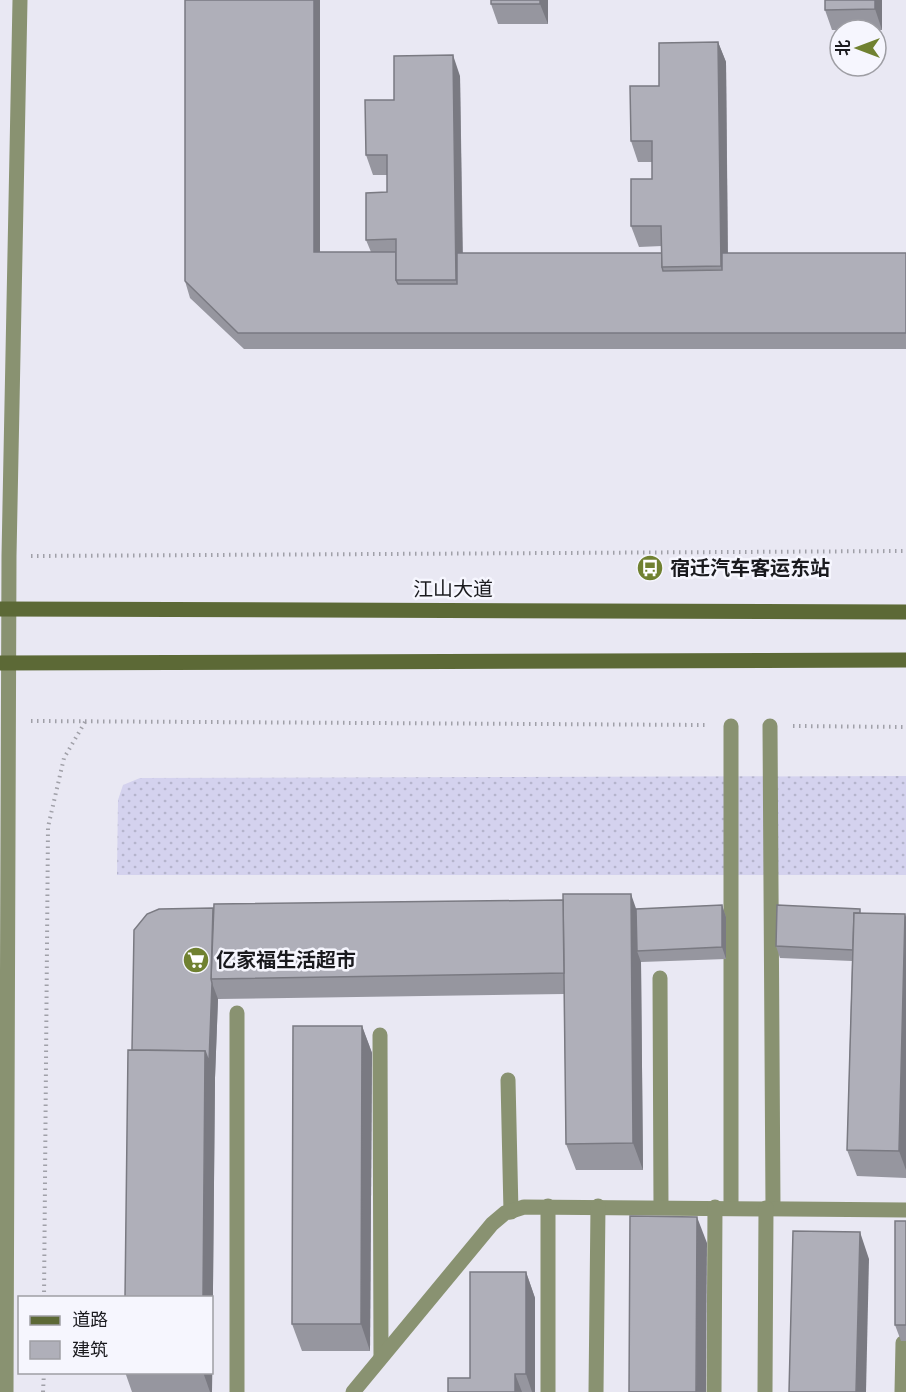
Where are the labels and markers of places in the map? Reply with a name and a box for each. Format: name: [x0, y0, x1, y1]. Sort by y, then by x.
bus stop icon: 宿迁汽车客运东站: [635, 553, 665, 583]
place label: 宿迁汽车客运东站: [670, 555, 830, 580]
supermarket icon: 亿家福生活超市: [181, 945, 211, 975]
place label: 亿家福生活超市: [216, 947, 356, 972]

